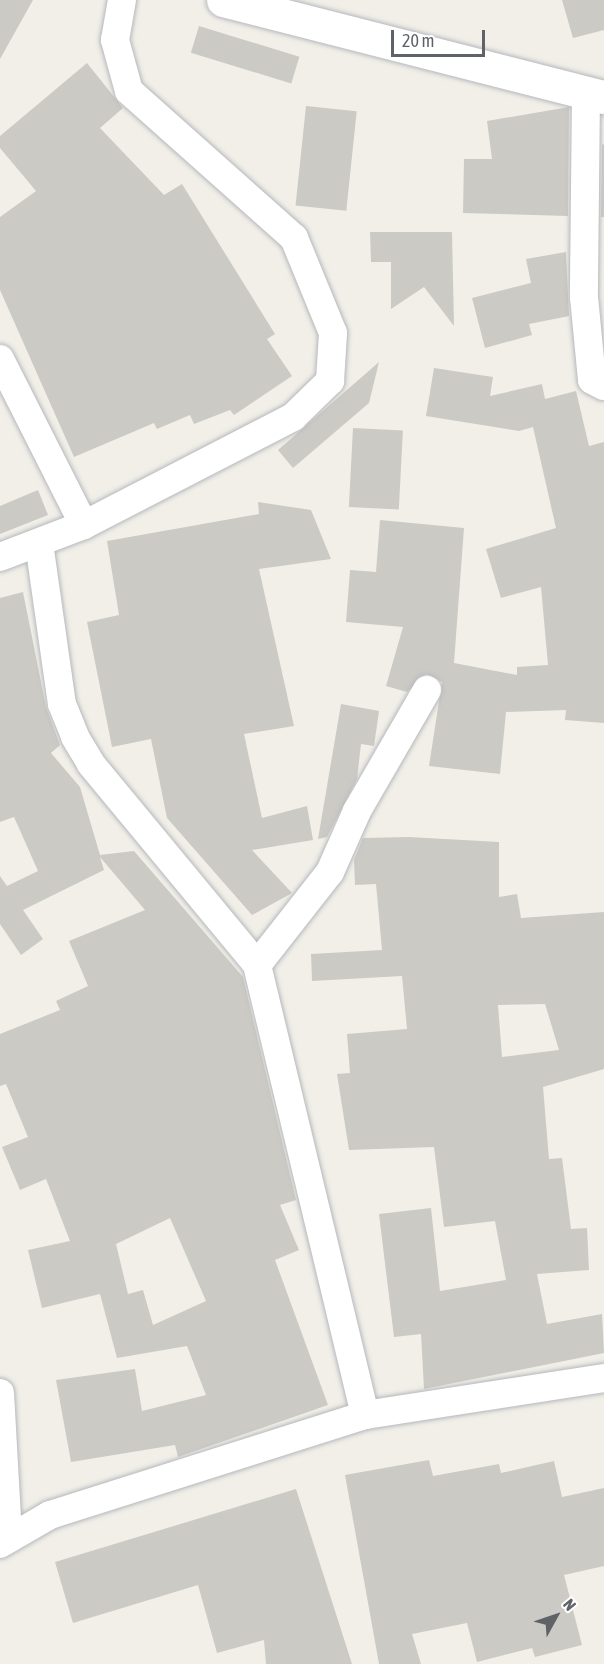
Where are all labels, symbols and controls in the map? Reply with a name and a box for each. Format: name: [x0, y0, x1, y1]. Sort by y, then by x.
scale bar: [394, 18, 488, 56]
text: 20 m: [402, 30, 434, 51]
north arrow: [526, 1586, 586, 1646]
text: N: [560, 1595, 580, 1614]

